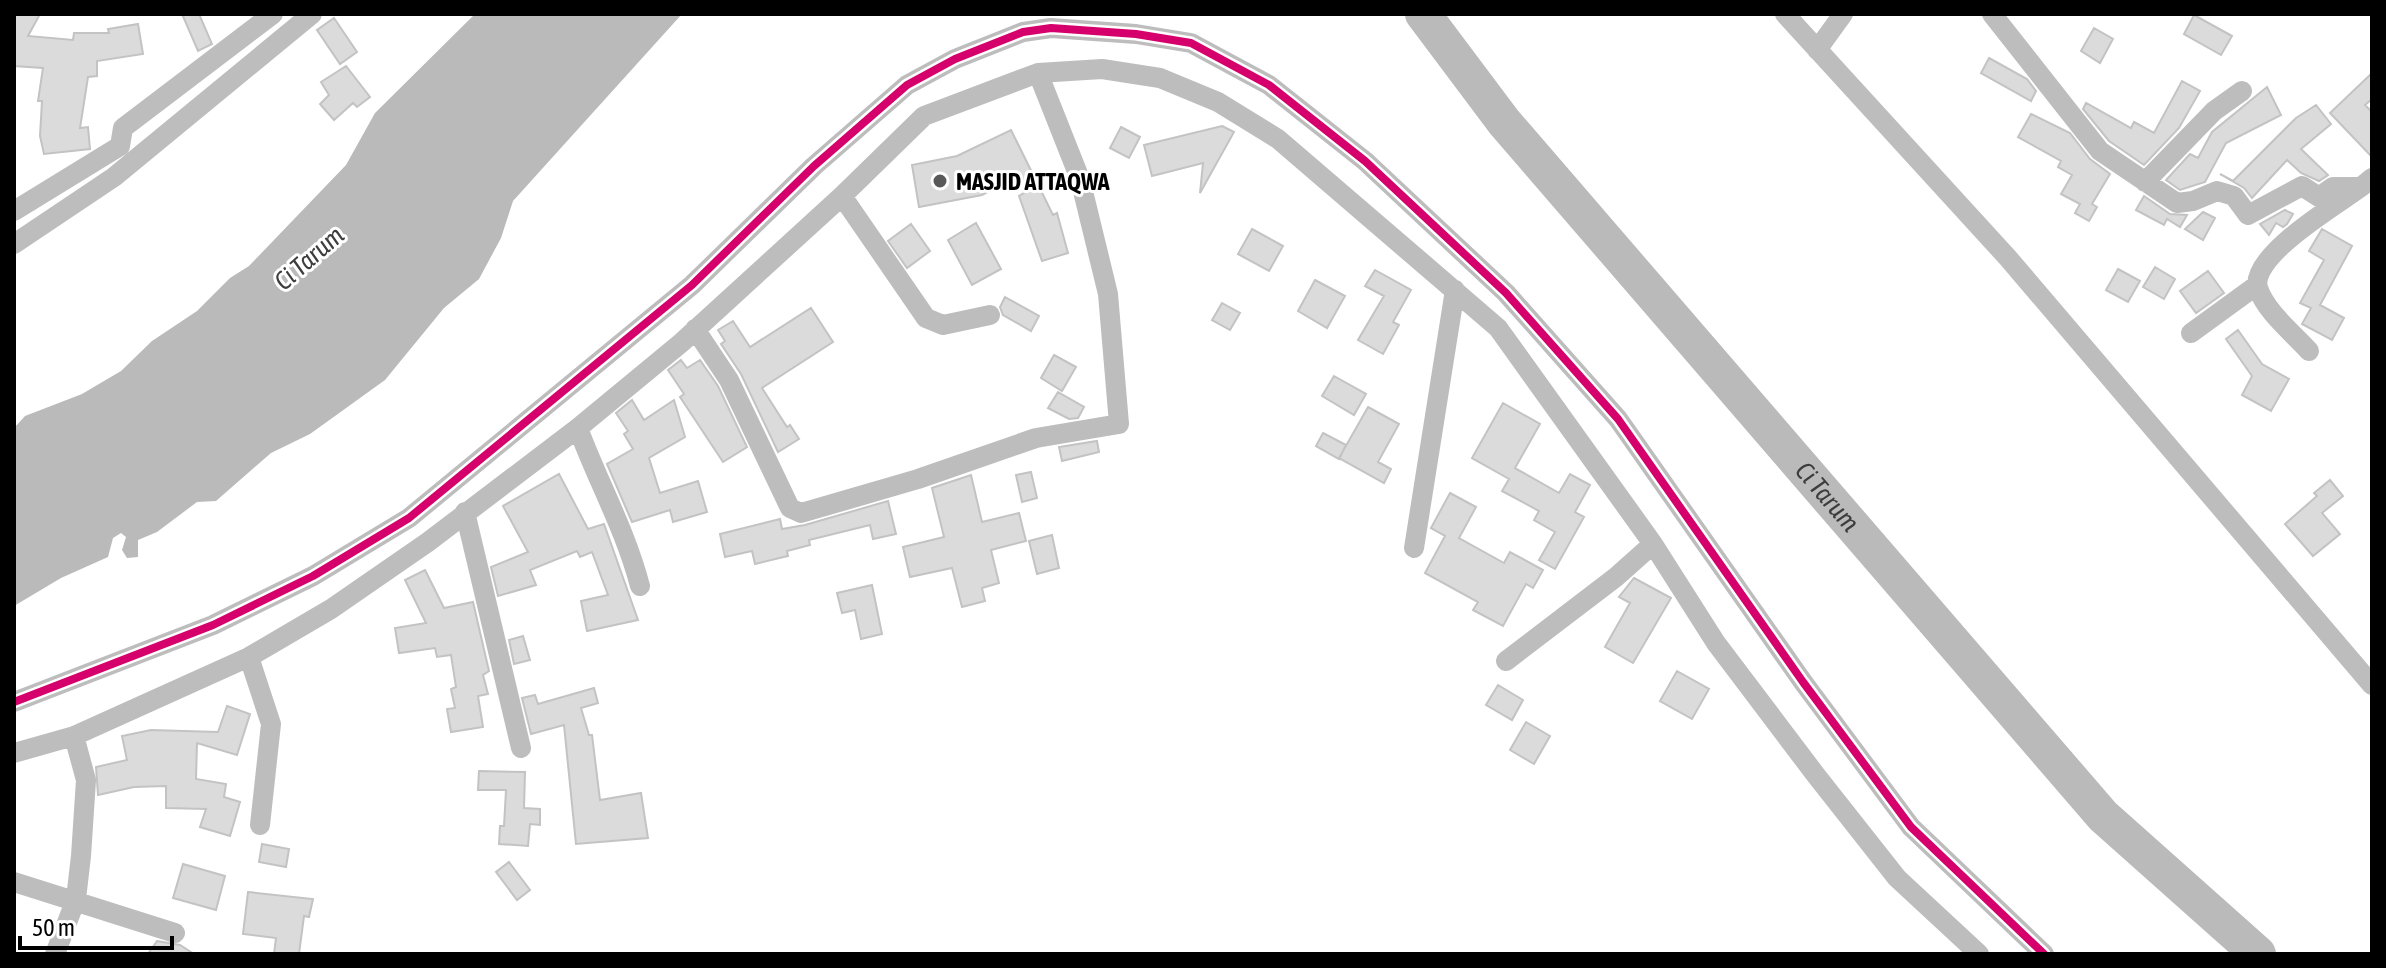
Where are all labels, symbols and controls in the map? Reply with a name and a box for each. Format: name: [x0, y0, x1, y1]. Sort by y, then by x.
place label: MASJID ATTAQWA: [956, 168, 1110, 195]
marker: MASJID ATTAQWA: [931, 172, 949, 190]
water label: Ci Tarum: [268, 220, 350, 296]
water label: Ci Tarum: [1789, 456, 1866, 538]
scale bar: [20, 900, 172, 950]
text: 50 m: [32, 914, 75, 941]

